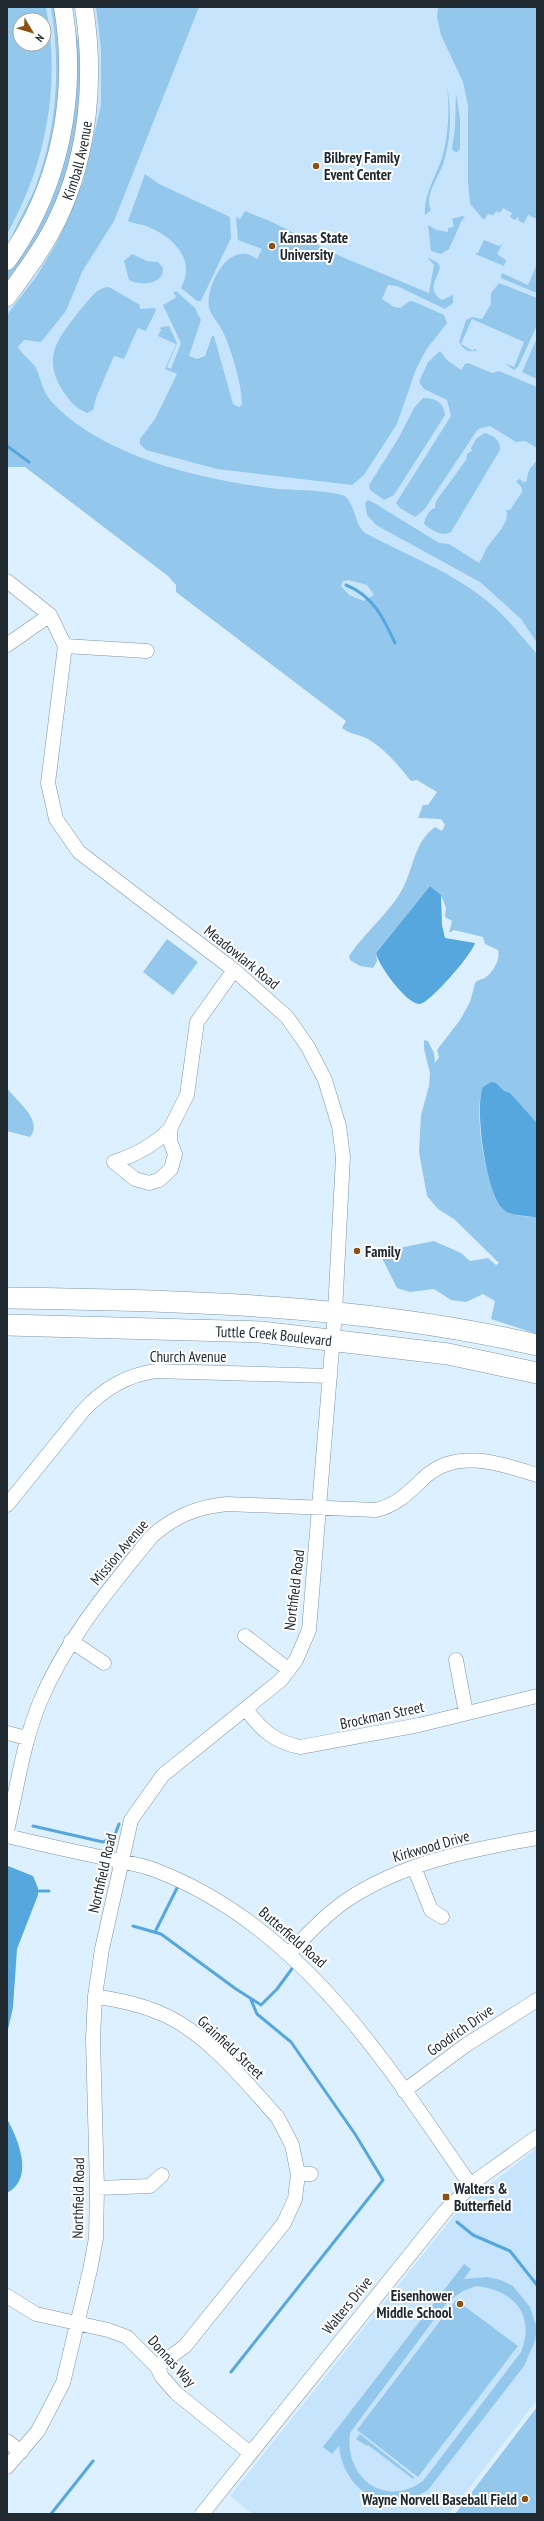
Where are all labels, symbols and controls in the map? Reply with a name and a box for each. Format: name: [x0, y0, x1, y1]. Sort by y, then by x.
north arrow: [12, 12, 52, 52]
text: N: [33, 32, 47, 45]
street label: Kimball Avenue: [57, 120, 95, 203]
place label: Bilbrey Family Event Center: [324, 148, 401, 184]
marker: Bilbrey Family Event Center: [311, 161, 321, 171]
place label: Kansas State University: [280, 228, 348, 264]
marker: Kansas State University: [267, 241, 277, 251]
street label: Meadowlark Road: [201, 921, 283, 993]
place label: Family: [365, 1242, 401, 1261]
marker: Family: [352, 1246, 362, 1256]
street label: Tuttle Creek Boulevard: [215, 1321, 333, 1350]
street label: Church Avenue: [150, 1347, 226, 1366]
street label: Mission Avenue: [86, 1515, 152, 1589]
street label: Northfield Road: [280, 1549, 308, 1631]
street label: Brockman Street: [338, 1697, 426, 1733]
street label: Kirkwood Drive: [390, 1826, 472, 1866]
street label: Northfield Road: [84, 1831, 120, 1915]
street label: Butterfield Road: [255, 1902, 331, 1972]
street label: Goodrich Drive: [423, 2000, 497, 2060]
street label: Grainfield Street: [194, 2011, 268, 2083]
street label: Northfield Road: [68, 2157, 88, 2239]
place label: Walters & Butterfield: [453, 2179, 511, 2215]
marker: Walters & Butterfield: [441, 2192, 451, 2202]
street label: Walters Drive: [318, 2272, 376, 2338]
place label: Eisenhower Middle School: [377, 2286, 453, 2322]
marker: Eisenhower Middle School: [455, 2299, 465, 2309]
street label: Donnas Way: [144, 2331, 200, 2391]
place label: Wayne Norvell Baseball Field: [361, 2490, 517, 2509]
marker: Wayne Norvell Baseball Field: [520, 2494, 530, 2504]

